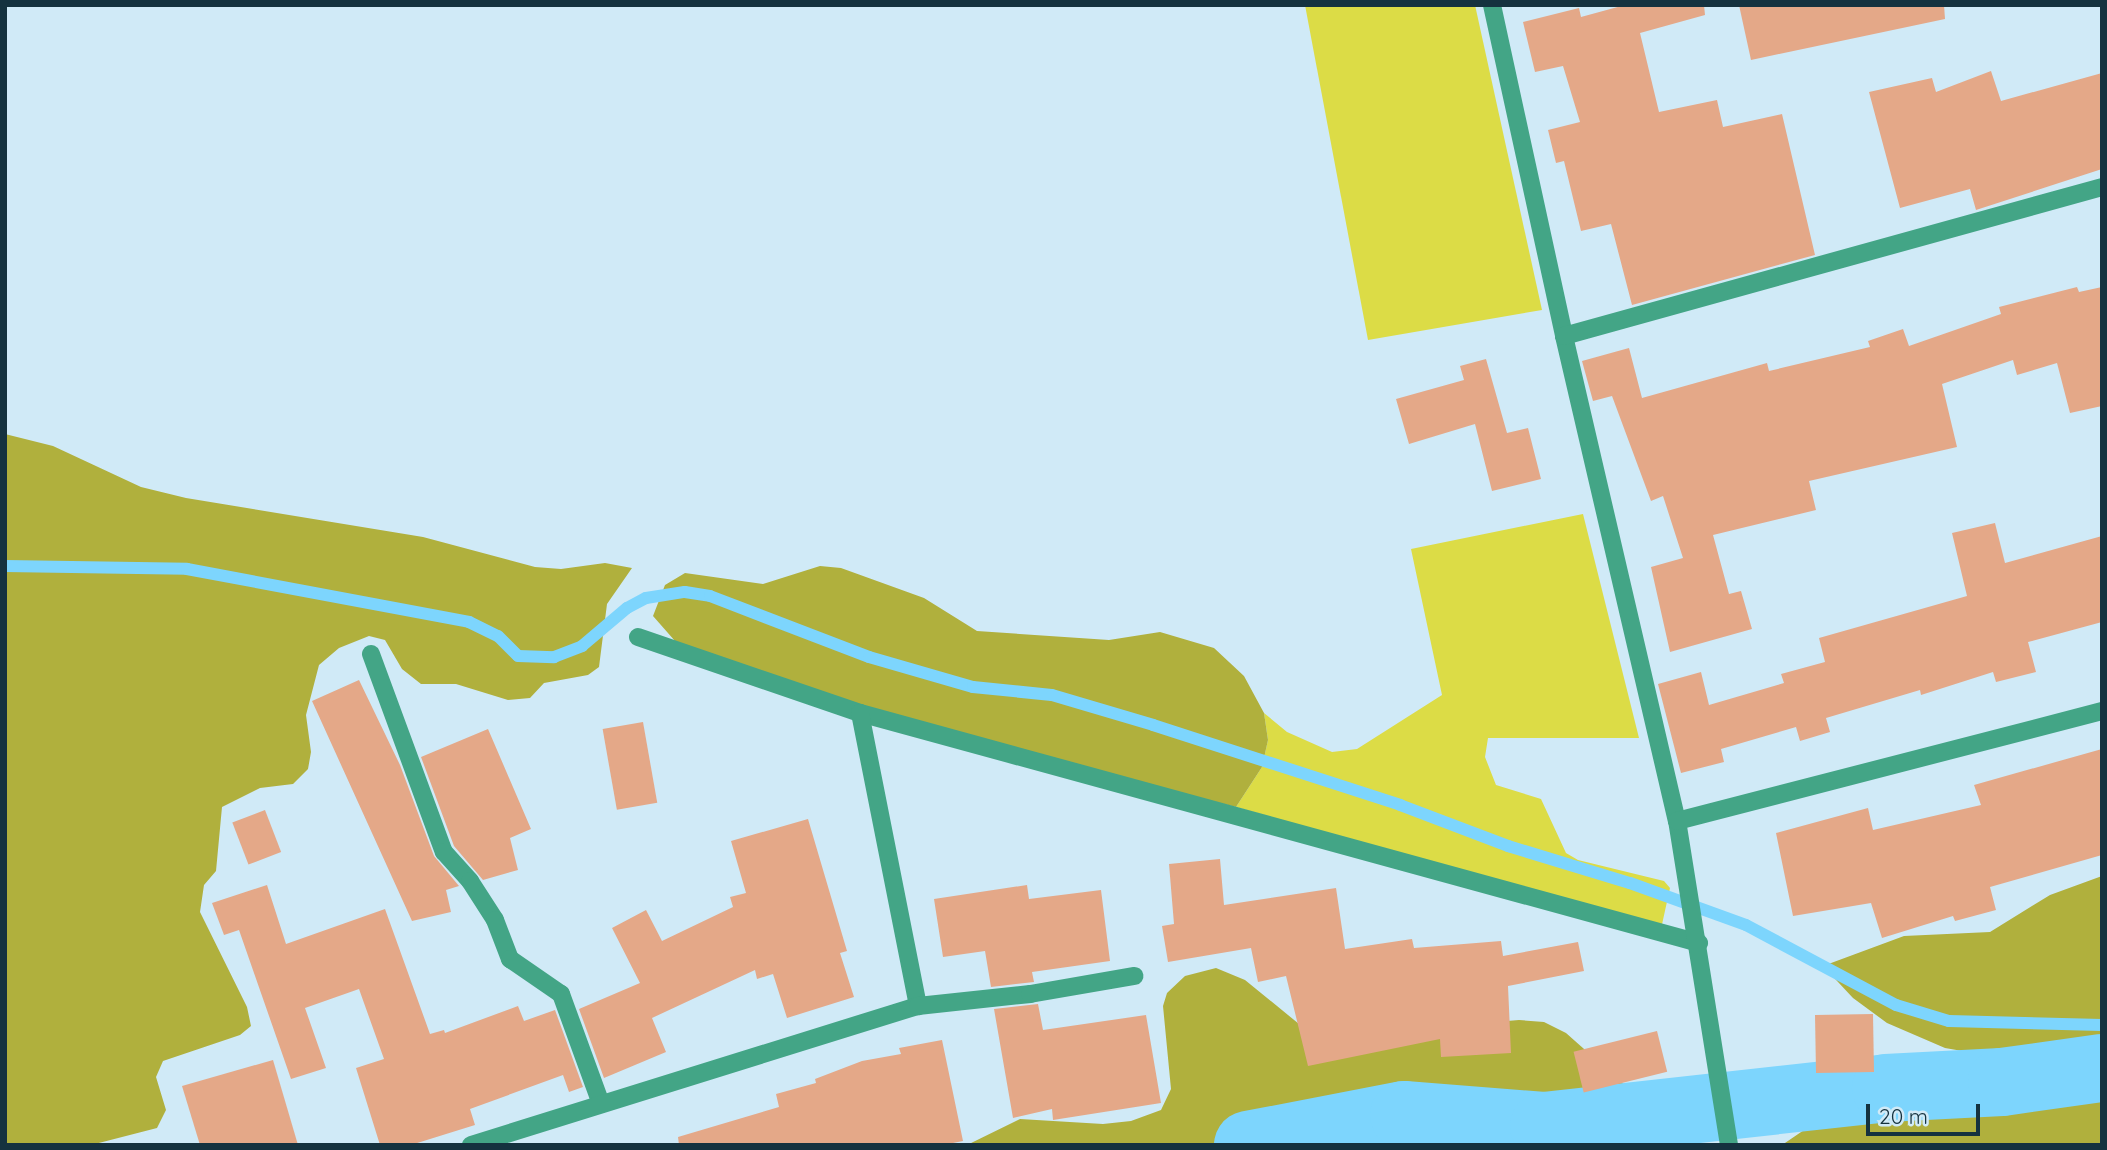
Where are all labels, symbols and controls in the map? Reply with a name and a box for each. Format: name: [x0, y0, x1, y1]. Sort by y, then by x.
scale bar: [1869, 1090, 1983, 1134]
text: 20 m: [1879, 1103, 1928, 1129]

